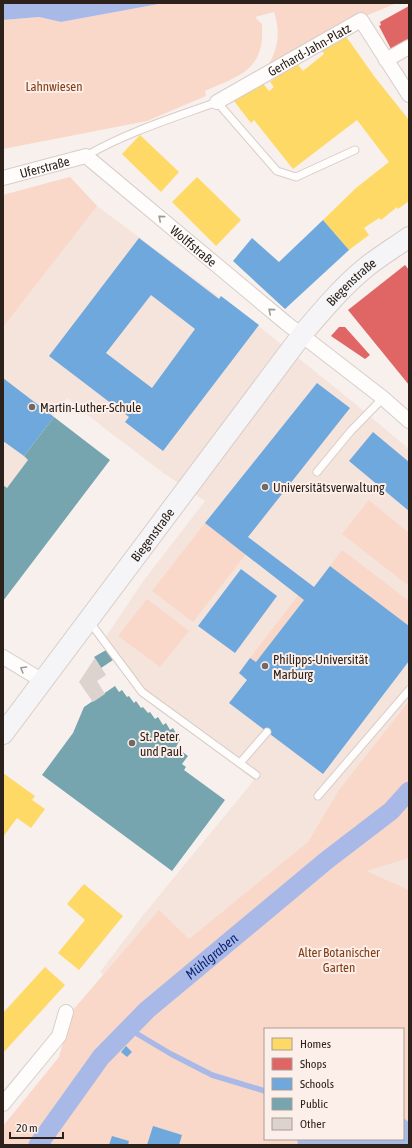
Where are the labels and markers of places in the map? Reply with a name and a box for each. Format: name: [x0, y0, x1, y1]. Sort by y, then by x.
place label: Martin-Luther-Schule: [40, 400, 141, 415]
marker: Martin-Luther-Schule: [27, 402, 37, 412]
place label: Universitätsverwaltung: [273, 480, 385, 495]
marker: Universitätsverwaltung: [260, 482, 270, 492]
place label: Philipps-Universität Marburg: [273, 652, 369, 682]
marker: Philipps-Universität Marburg: [260, 661, 270, 671]
place label: St. Peter und Paul: [140, 729, 183, 759]
marker: St. Peter und Paul: [127, 738, 137, 748]

